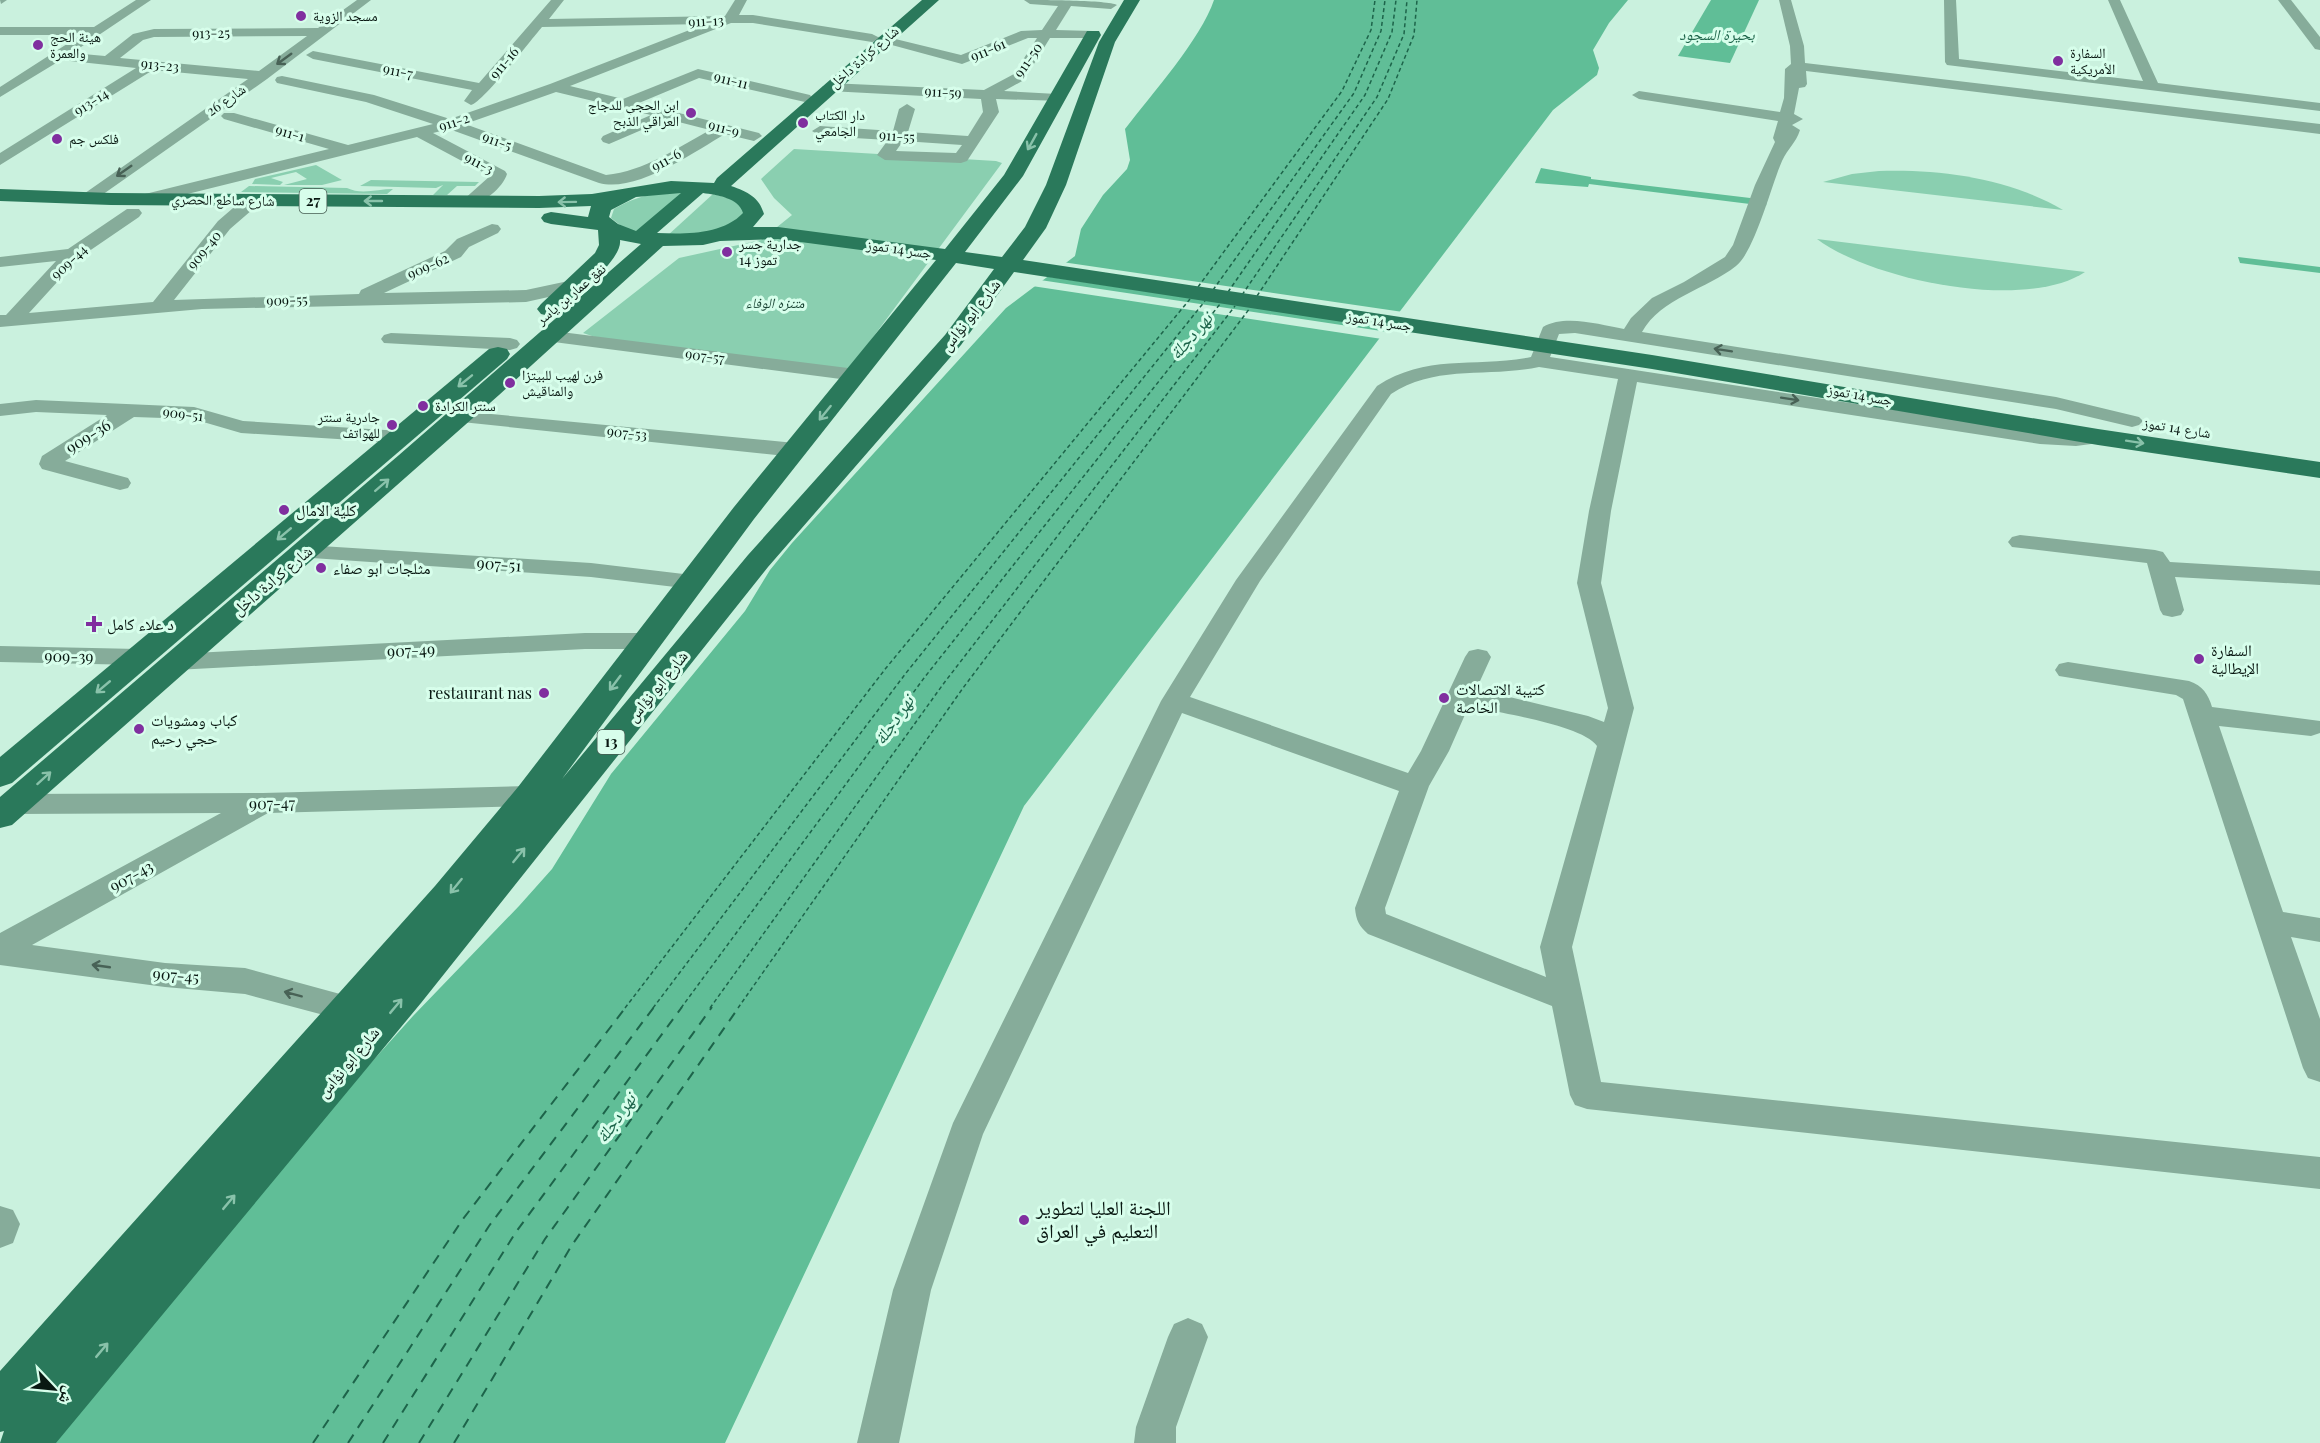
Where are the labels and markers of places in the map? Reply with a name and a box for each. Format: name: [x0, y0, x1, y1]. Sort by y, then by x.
place label: مسجد الزوية: [313, 6, 378, 25]
marker: مسجد الزوية: [294, 9, 308, 23]
place label: هيئة الحج والعمرة: [50, 27, 101, 62]
marker: هيئة الحج والعمرة: [31, 38, 45, 52]
place label: السفارة الأمريكية: [2070, 43, 2115, 78]
marker: السفارة الأمريكية: [2051, 54, 2065, 68]
place label: ابن الحجي للدجاج العراقي الذبح: [588, 95, 679, 133]
place label: دار الكتاب الجامعي: [815, 105, 865, 143]
marker: ابن الحجي للدجاج العراقي الذبح: [684, 106, 698, 120]
marker: دار الكتاب الجامعي: [796, 116, 810, 130]
place label: فلكس جم: [69, 129, 119, 149]
marker: فلكس جم: [50, 132, 64, 146]
place label: جدارية جسر 14 تموز: [738, 234, 802, 269]
marker: جدارية جسر 14 تموز: [720, 245, 734, 259]
place label: فرن لهيب للبيتزا والمناقيش: [522, 365, 603, 400]
marker: فرن لهيب للبيتزا والمناقيش: [503, 376, 517, 390]
place label: سنتر الكرادة: [435, 396, 496, 415]
marker: سنتر الكرادة: [416, 399, 430, 413]
place label: جادرية سنتر للهواتف: [317, 407, 380, 442]
marker: جادرية سنتر للهواتف: [385, 418, 399, 432]
place label: كلية الامال: [296, 499, 357, 521]
marker: كلية الامال: [277, 503, 291, 517]
place label: مثلجات ابو صفاء: [333, 557, 431, 578]
marker: مثلجات ابو صفاء: [314, 561, 328, 575]
place label: د علاء كامل: [107, 613, 174, 635]
marker: د علاء كامل: [85, 615, 103, 633]
place label: السفارة الإيطالية: [2211, 639, 2259, 678]
marker: السفارة الإيطالية: [2192, 652, 2206, 666]
place label: كتيبة الاتصالات الخاصة: [1456, 678, 1545, 717]
place label: restaurant nas: [428, 682, 532, 703]
marker: restaurant nas: [537, 686, 551, 700]
marker: كتيبة الاتصالات الخاصة: [1437, 691, 1451, 705]
place label: كباب ومشويات حجي رحيم: [151, 709, 238, 751]
marker: كباب ومشويات حجي رحيم: [132, 722, 146, 736]
place label: اللجنة العليا لتطوير التعليم في العراق: [1035, 1193, 1171, 1247]
marker: اللجنة العليا لتطوير التعليم في العراق: [1017, 1213, 1031, 1227]

